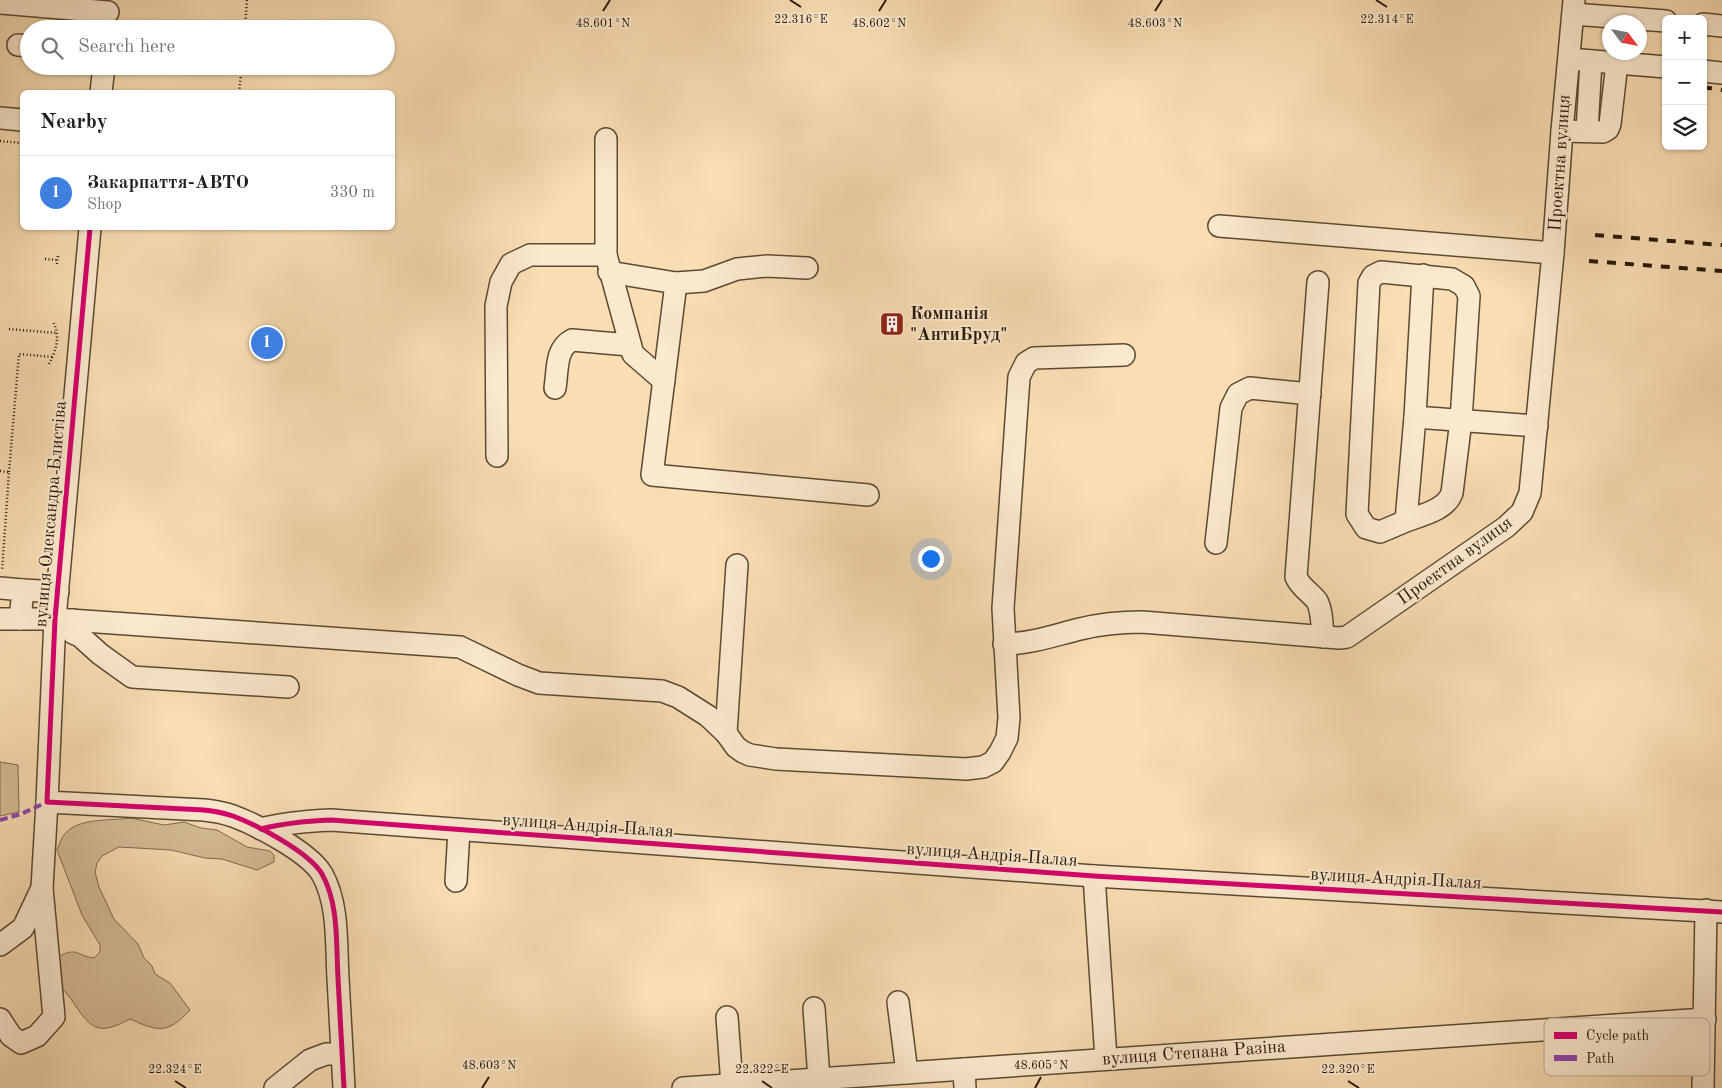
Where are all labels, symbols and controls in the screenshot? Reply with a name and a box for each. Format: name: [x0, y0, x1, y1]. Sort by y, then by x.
text: 22.316°E: [774, 14, 828, 26]
text: 22.314°E: [1360, 14, 1414, 26]
north arrow: [1602, 15, 1647, 60]
map controls: [1662, 15, 1707, 150]
button: +: [1662, 15, 1707, 60]
text: 48.601°N: [576, 18, 630, 30]
text: 48.602°N: [852, 18, 906, 30]
text: 48.603°N: [1128, 18, 1182, 30]
search box: [20, 20, 395, 75]
icon: search: [38, 34, 66, 62]
text: Search here: [78, 38, 175, 57]
button: −: [1662, 60, 1707, 105]
street label: Проектна вулиця: [1546, 94, 1574, 232]
button: layers: [1662, 105, 1707, 150]
text: Nearby: [40, 112, 108, 133]
text: Закарпаття-АВТО: [87, 174, 249, 193]
text: 1: [51, 185, 61, 201]
text: 330 m: [330, 185, 375, 201]
text: Shop: [87, 197, 122, 213]
place label: Компанія "АнтиБруд": [910, 305, 1007, 344]
building icon: Компанія "АнтиБруд": [879, 311, 905, 337]
pin: 1: [251, 324, 283, 362]
street label: вулиця Олександра Блистіва: [32, 400, 70, 628]
street label: Проектна вулиця: [1394, 513, 1516, 609]
your location: [918, 546, 944, 572]
street label: вулиця Андрія Палая: [502, 811, 674, 841]
street label: вулиця Андрія Палая: [906, 840, 1078, 870]
street label: вулиця Андрія Палая: [1310, 866, 1482, 892]
legend: [1544, 1018, 1710, 1076]
text: Cycle path: [1586, 1029, 1649, 1043]
street label: вулиця Степана Разіна: [1102, 1038, 1287, 1068]
text: Path: [1586, 1052, 1615, 1066]
text: 48.605°N: [1014, 1059, 1068, 1072]
text: 48.603°N: [462, 1060, 516, 1072]
text: 22.324°E: [148, 1064, 202, 1076]
text: 22.322°E: [735, 1064, 789, 1076]
text: 22.320°E: [1321, 1064, 1375, 1076]

